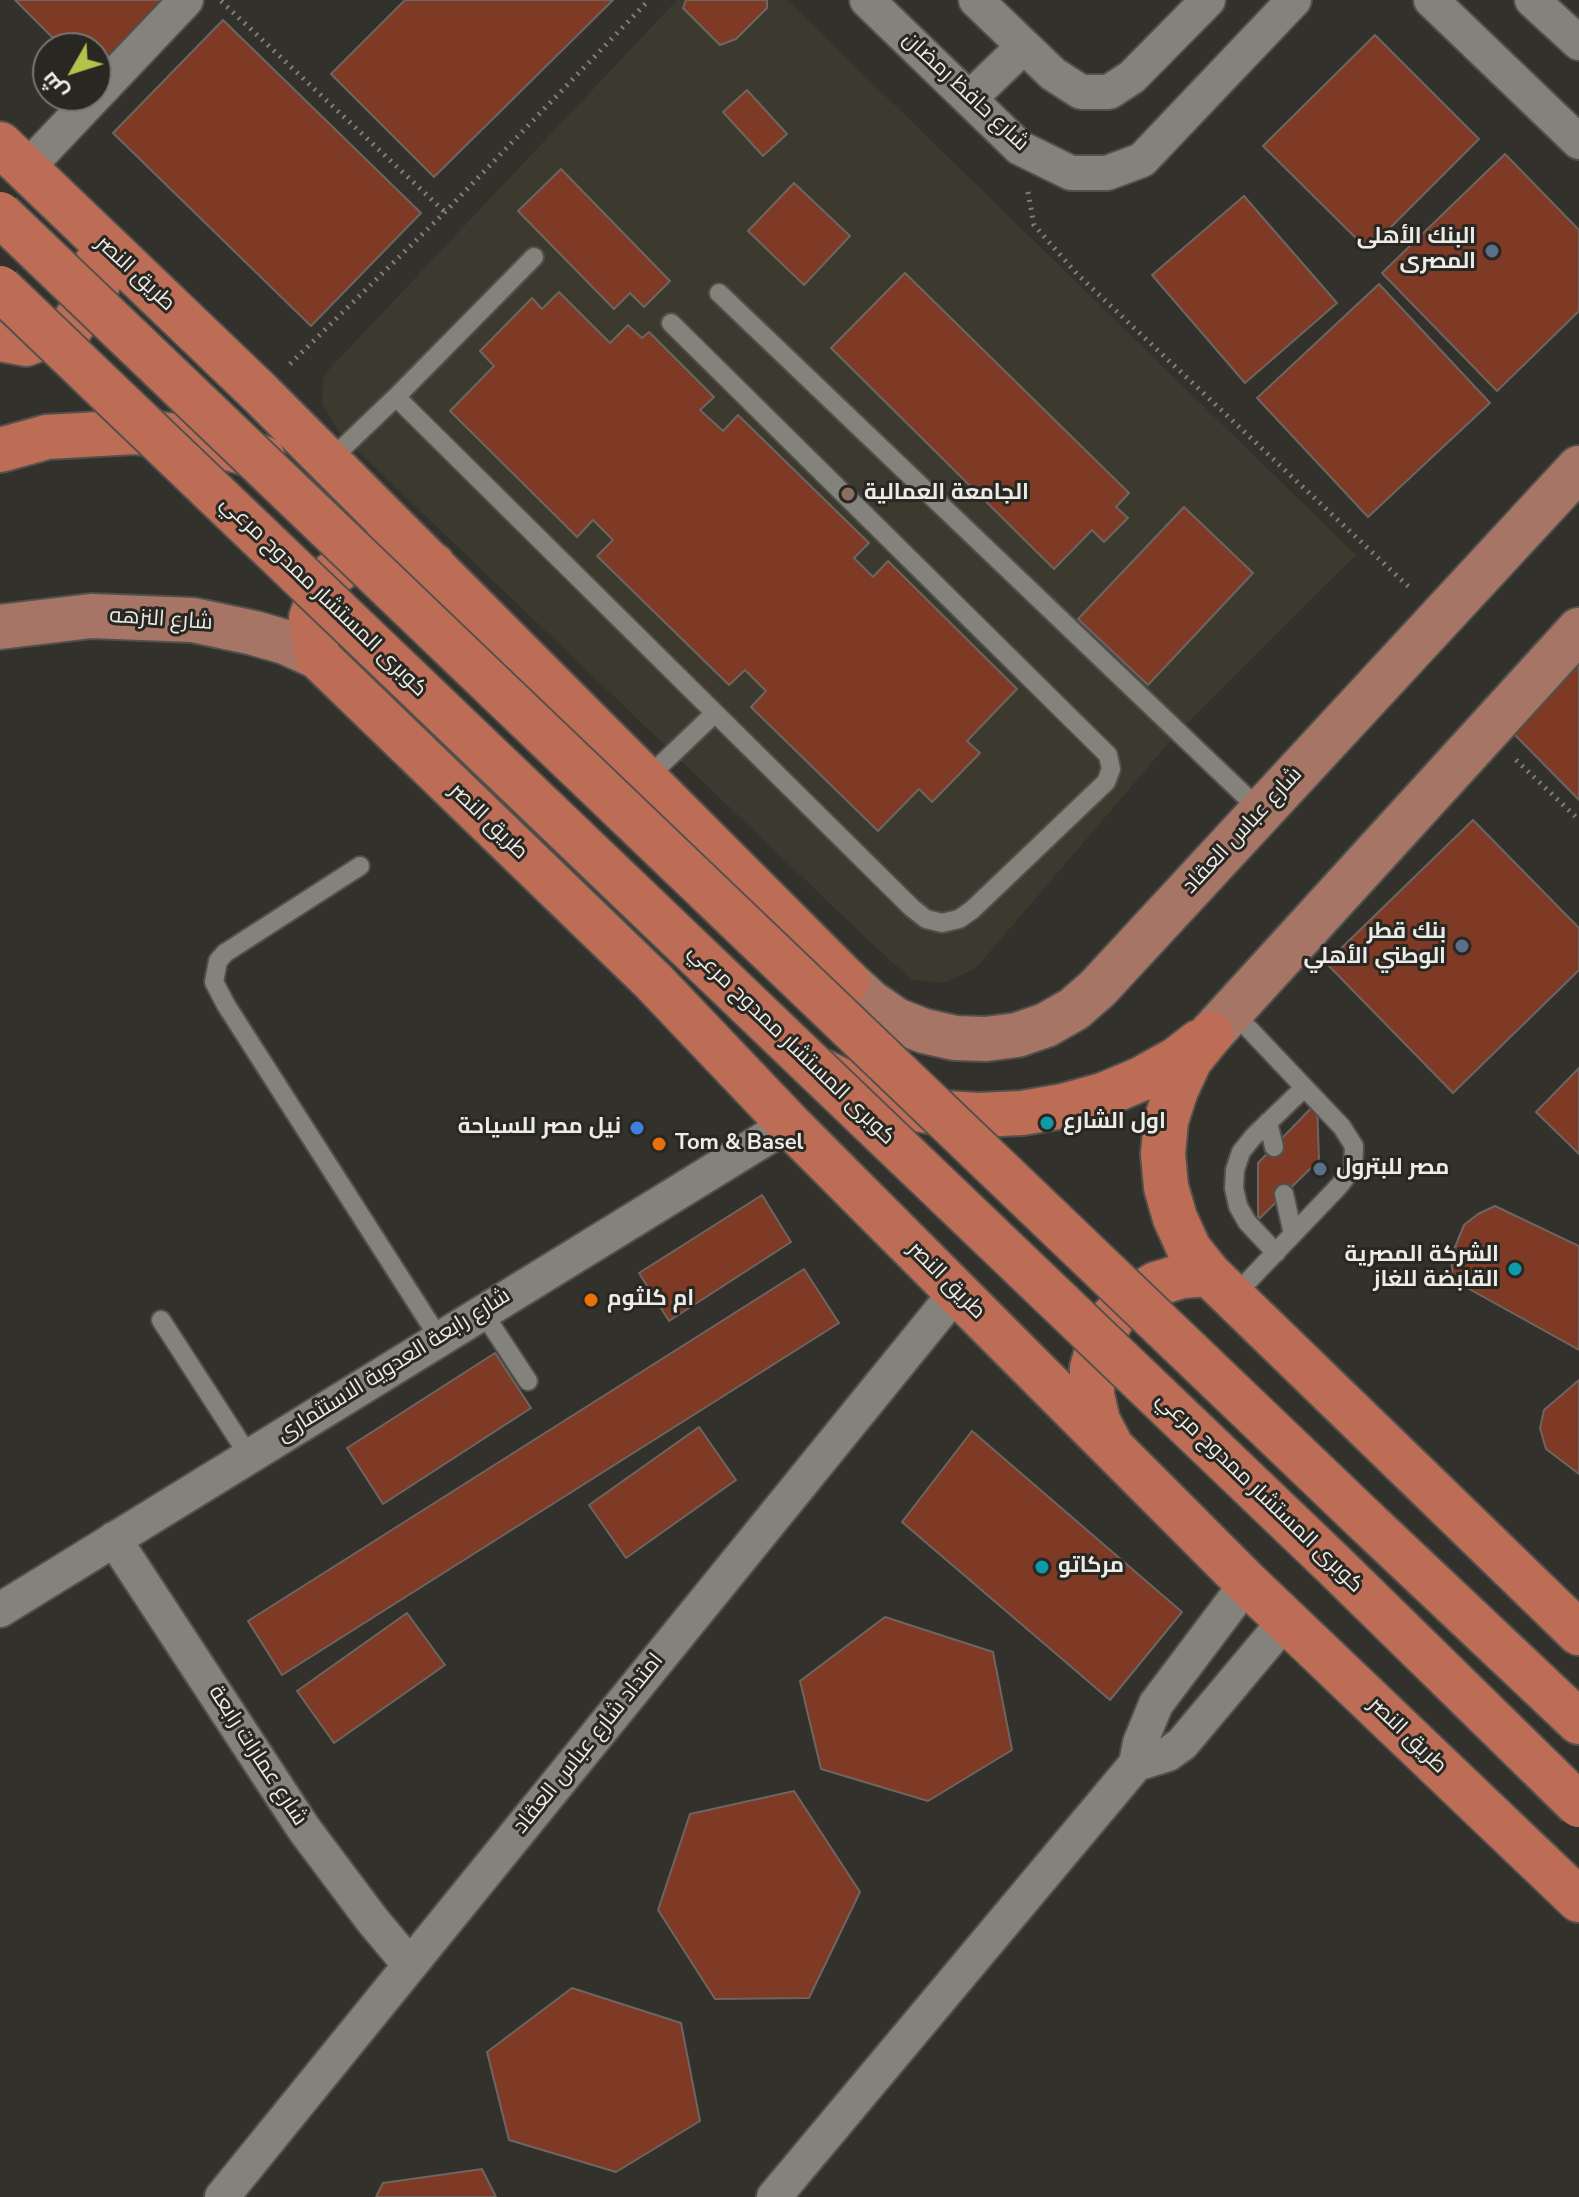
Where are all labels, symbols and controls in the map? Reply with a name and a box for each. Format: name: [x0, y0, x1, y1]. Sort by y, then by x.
street label: شارع حافظ رمضان: [896, 27, 1034, 157]
north arrow: [32, 32, 112, 112]
text: ش: [34, 65, 75, 106]
place label: البنك الأهلى المصرى: [1357, 225, 1476, 276]
street label: طريق النصر: [90, 231, 180, 317]
marker: البنك الأهلى المصرى: [1483, 242, 1501, 260]
place label: الجامعة العمالية: [864, 481, 1029, 507]
marker: الجامعة العمالية: [839, 485, 857, 503]
street label: كوبرى المستشار ممدوح مرعي: [214, 491, 432, 703]
street label: شارع النزهه: [108, 603, 214, 637]
street label: شارع عباس العقاد: [1178, 762, 1308, 900]
street label: طريق النصر: [443, 778, 533, 866]
place label: بنك قطر الوطني الأهلي: [1303, 920, 1446, 972]
marker: بنك قطر الوطني الأهلي: [1453, 937, 1471, 955]
street label: كوبرى المستشار ممدوح مرعي: [682, 939, 900, 1151]
place label: اول الشارع: [1063, 1110, 1166, 1136]
marker: اول الشارع: [1038, 1114, 1056, 1132]
place label: نيل مصر للسياحة: [458, 1115, 621, 1141]
marker: نيل مصر للسياحة: [628, 1119, 646, 1137]
place label: Tom & Basel: [675, 1131, 804, 1157]
marker: Tom & Basel: [650, 1135, 668, 1153]
place label: مصر للبترول: [1336, 1156, 1449, 1182]
marker: مصر للبترول: [1311, 1160, 1329, 1178]
street label: طريق النصر: [902, 1237, 990, 1325]
place label: الشركة المصرية القابضة للغاز: [1345, 1243, 1499, 1294]
marker: الشركة المصرية القابضة للغاز: [1506, 1260, 1524, 1278]
street label: شارع رابعة العدوية الاستثمارى: [272, 1283, 516, 1449]
place label: ام كلثوم: [607, 1287, 694, 1313]
marker: ام كلثوم: [582, 1291, 600, 1309]
street label: كوبرى المستشار ممدوح مرعي: [1150, 1387, 1368, 1599]
place label: مركاتو: [1058, 1554, 1124, 1580]
marker: مركاتو: [1033, 1558, 1051, 1576]
street label: امتداد شارع عباس العقاد: [508, 1649, 670, 1839]
street label: شارع عمارات رابعة: [202, 1681, 312, 1831]
street label: طريق النصر: [1362, 1692, 1452, 1780]

